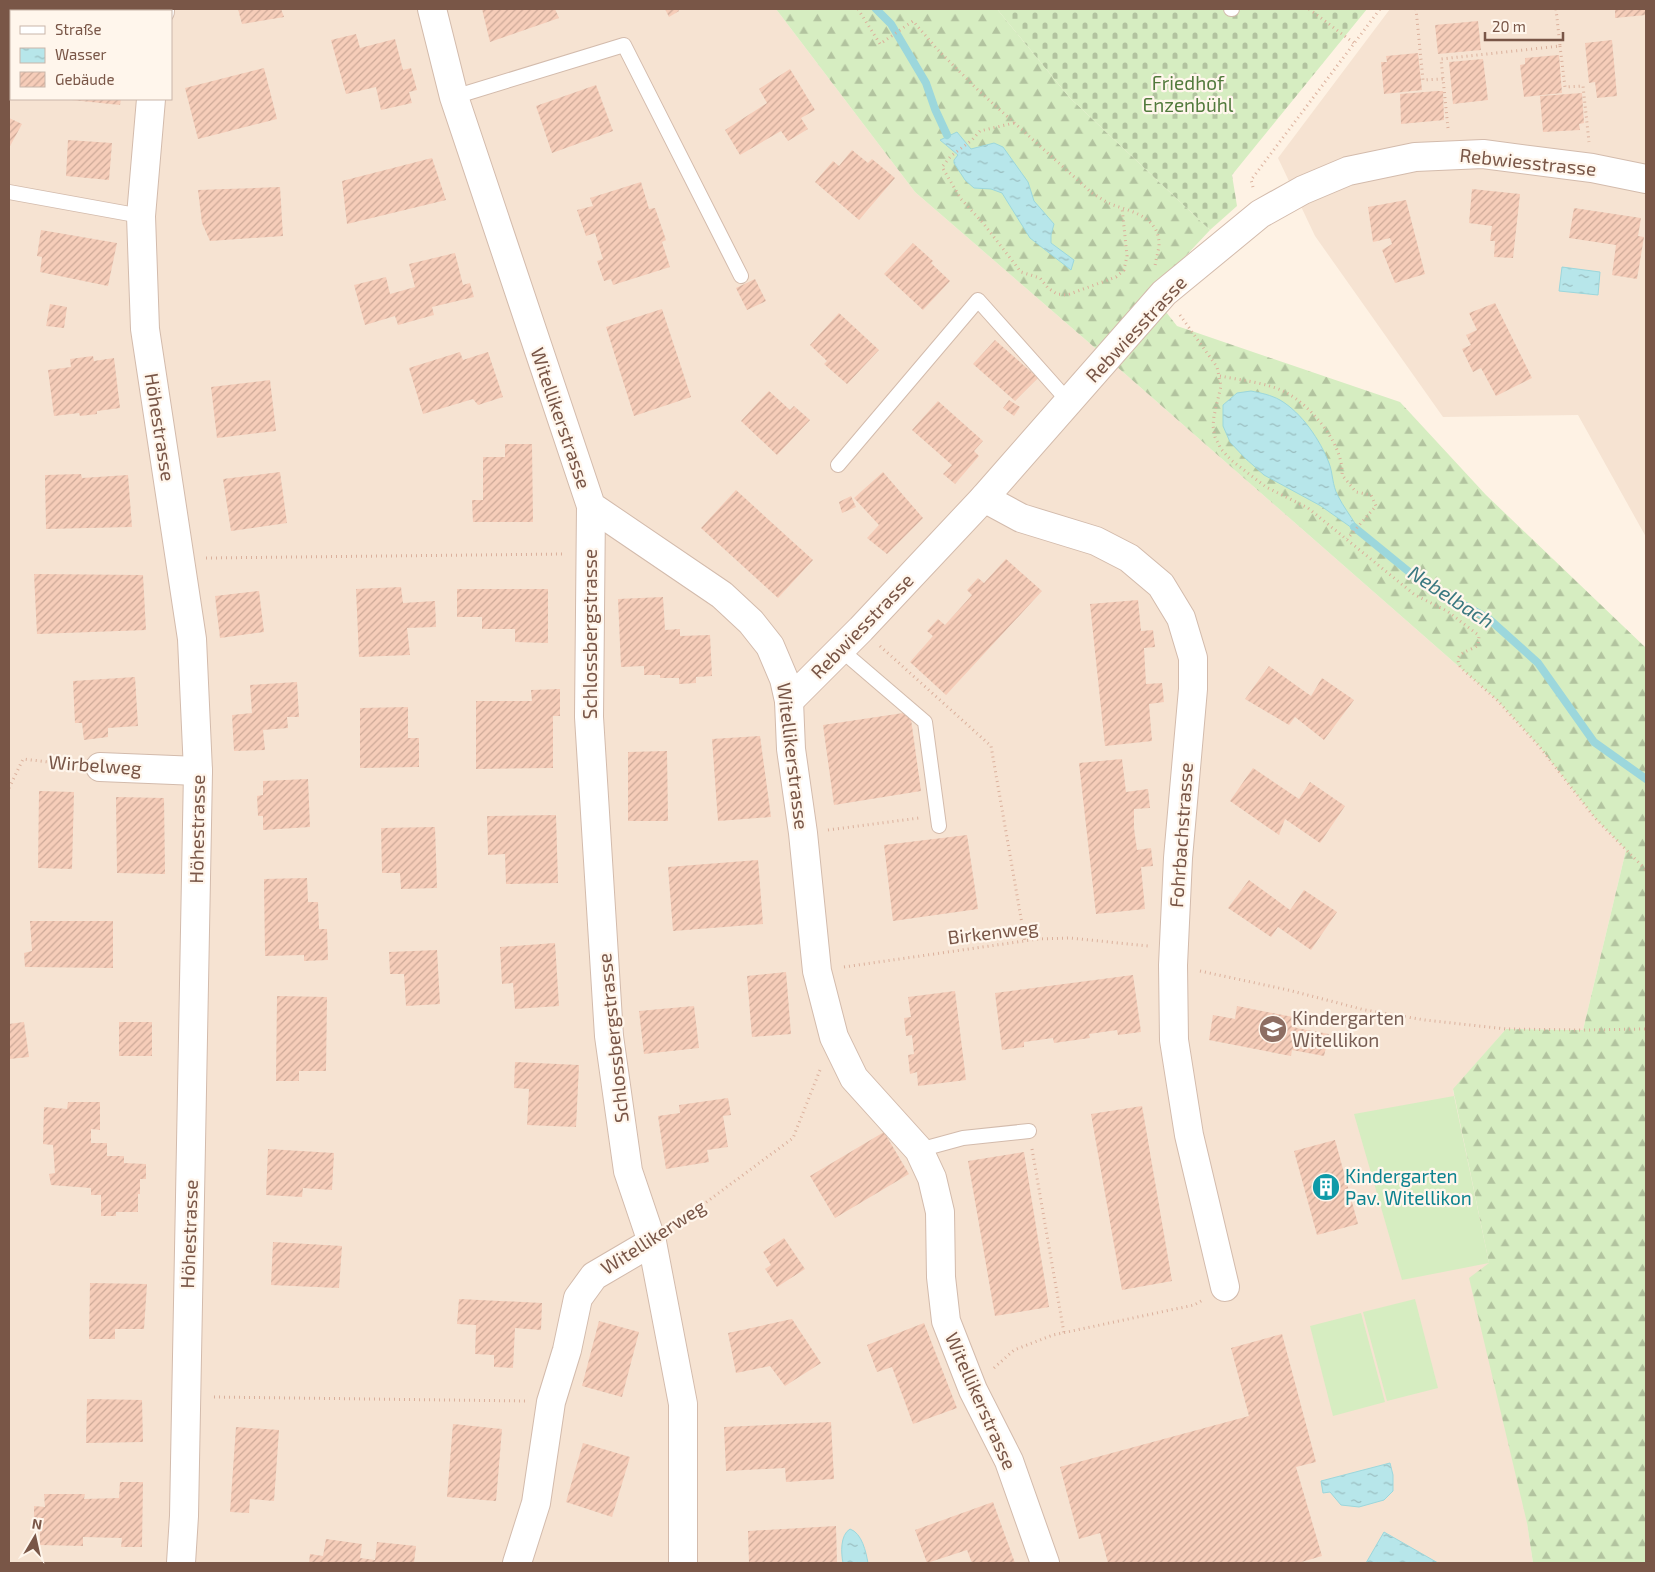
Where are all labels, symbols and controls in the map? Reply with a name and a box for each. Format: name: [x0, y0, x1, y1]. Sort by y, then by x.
legend: [10, 10, 172, 100]
scale bar: [1485, 10, 1562, 42]
text: 20 m: [1492, 17, 1526, 35]
text: Straße: [55, 20, 101, 38]
text: Wasser: [55, 45, 107, 63]
text: Gebäude: [55, 70, 114, 88]
park label: Friedhof Enzenbühl: [1143, 71, 1234, 116]
street label: Rebwiesstrasse: [1459, 143, 1598, 180]
street label: Rebwiesstrasse: [1080, 271, 1191, 387]
street label: Witellikerstrasse: [527, 344, 596, 491]
street label: Höhestrasse: [141, 371, 180, 483]
street label: Schlossbergstrasse: [578, 549, 601, 719]
water label: Nebelbach: [1404, 560, 1499, 633]
street label: Rebwiesstrasse: [806, 568, 918, 683]
street label: Witellikerstrasse: [773, 681, 814, 831]
street label: Wirbelweg: [48, 750, 143, 779]
street label: Fohrbachstrasse: [1164, 762, 1197, 908]
street label: Höhestrasse: [184, 774, 209, 884]
street label: Birkenweg: [946, 914, 1040, 948]
street label: Schlossbergstrasse: [592, 952, 633, 1124]
place label: Kindergarten Witellikon: [1292, 1006, 1405, 1051]
school or university icon: Kindergarten Witellikon: [1258, 1014, 1288, 1044]
place label: Kindergarten Pav. Witellikon: [1345, 1164, 1472, 1209]
building icon: Kindergarten Pav. Witellikon: [1311, 1172, 1341, 1202]
street label: Höhestrasse: [175, 1179, 202, 1289]
street label: Witellikerweg: [596, 1194, 710, 1279]
street label: Witellikerstrasse: [941, 1329, 1022, 1473]
north arrow: [10, 1512, 60, 1562]
text: N: [31, 1514, 43, 1533]

